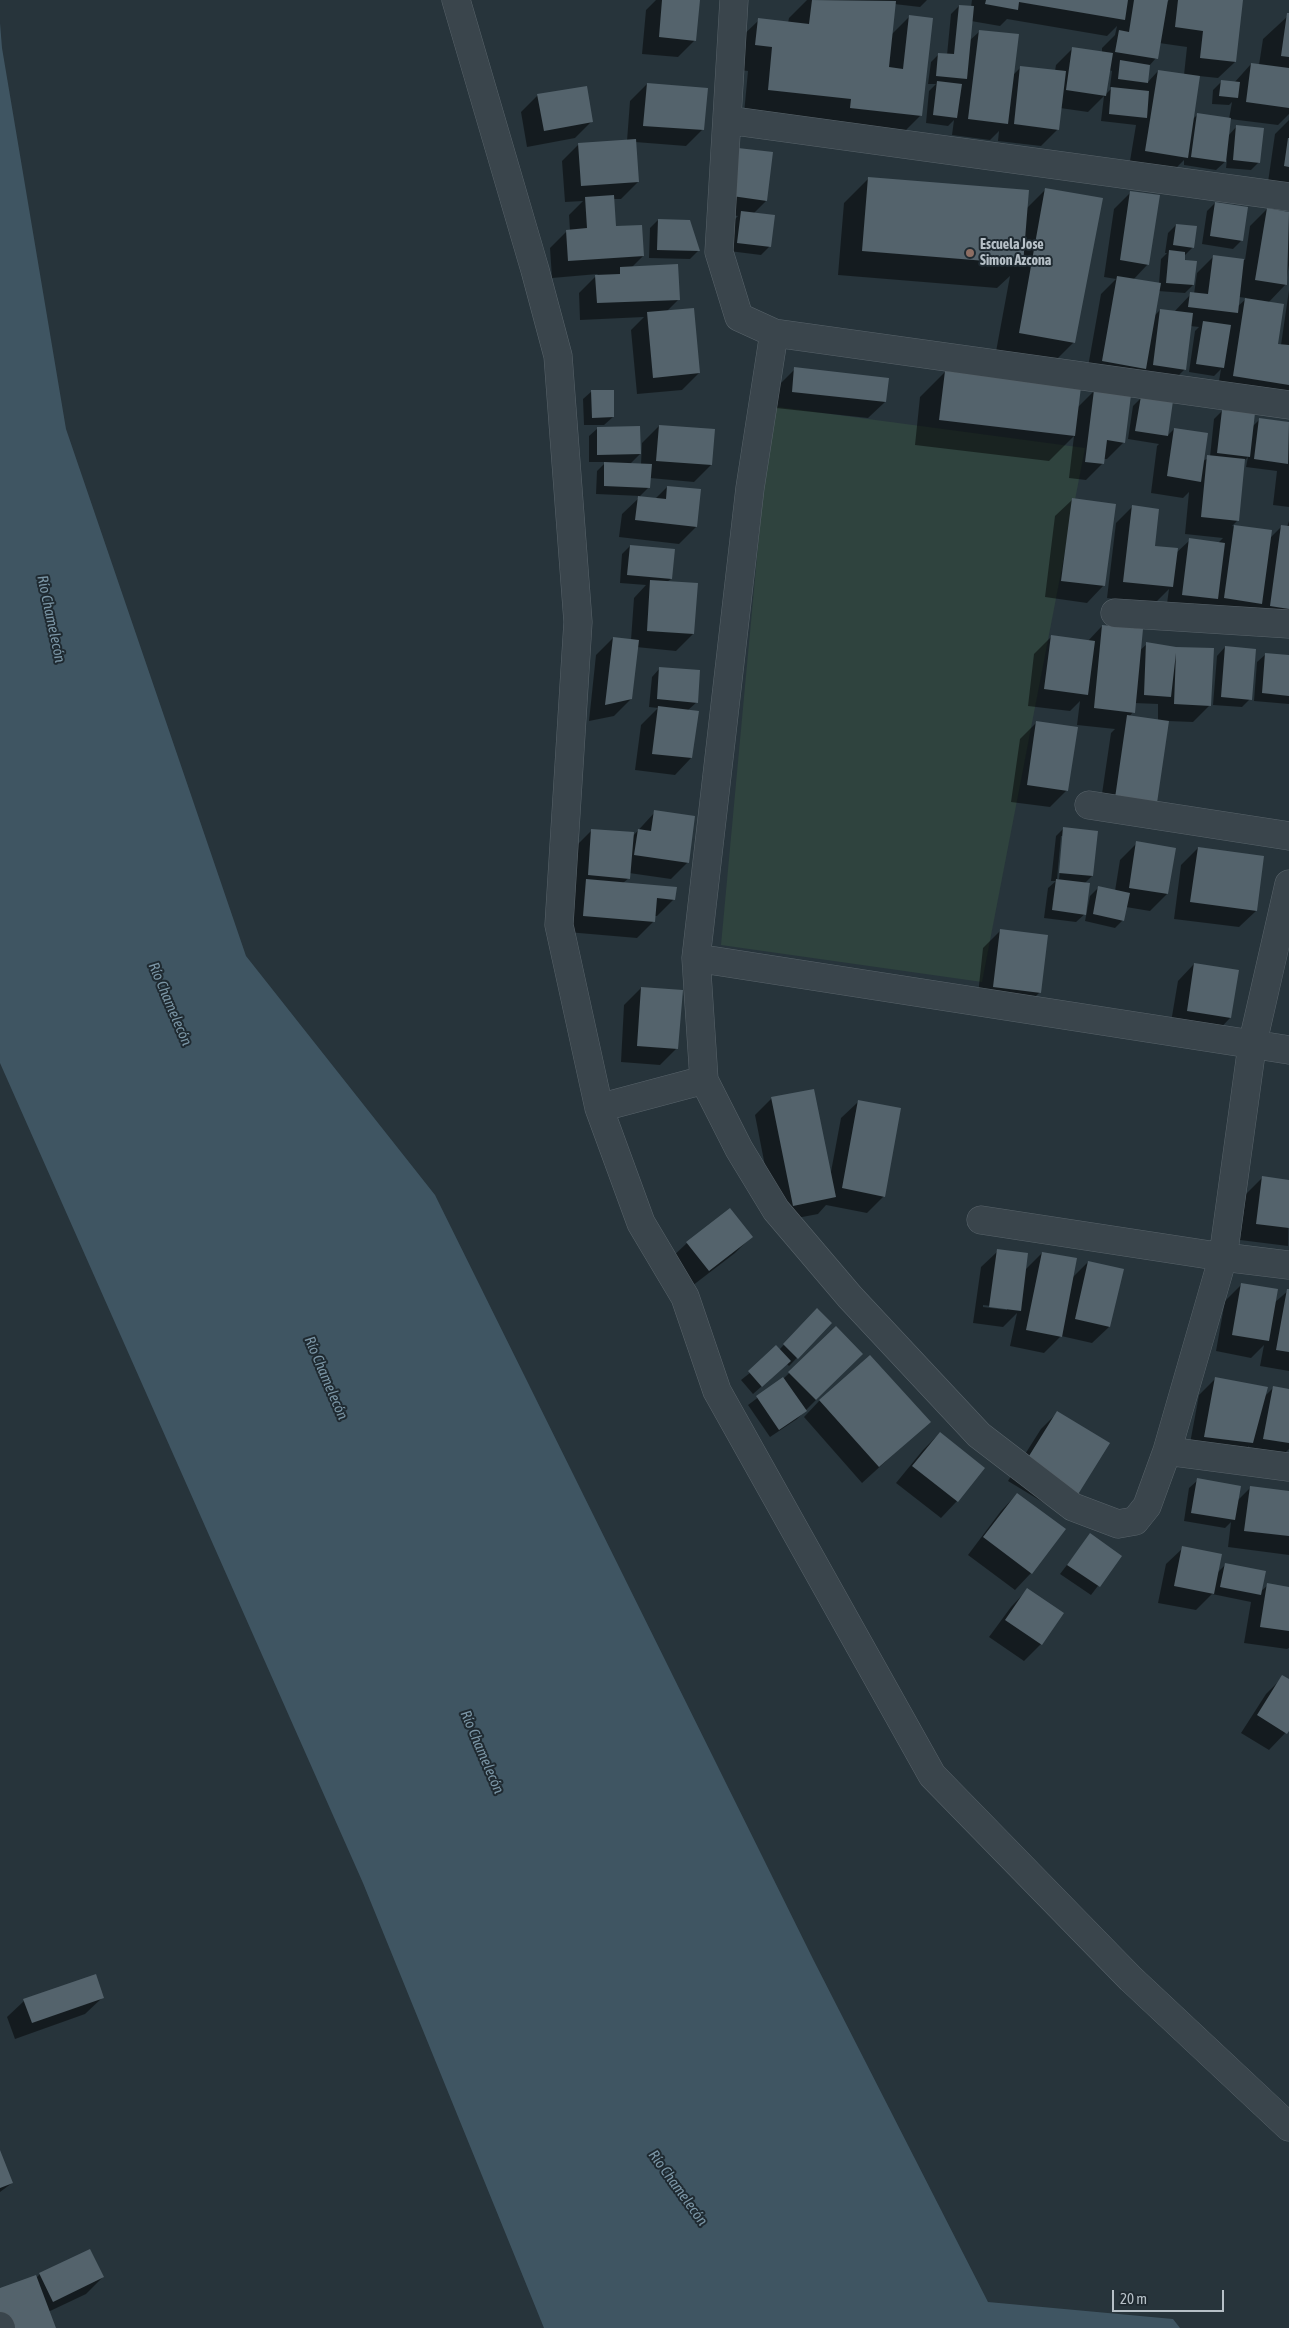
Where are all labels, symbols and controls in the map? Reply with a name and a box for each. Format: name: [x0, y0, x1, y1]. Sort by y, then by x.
place label: Escuela Jose Simon Azcona: [980, 237, 1051, 270]
marker: Escuela Jose Simon Azcona: [964, 247, 976, 259]
water label: Río Chamelecón: [33, 574, 69, 664]
water label: Río Chamelecón: [144, 960, 196, 1048]
water label: Río Chamelecón: [300, 1334, 352, 1422]
water label: Río Chamelecón: [456, 1708, 508, 1796]
water label: Río Chamelecón: [645, 2147, 711, 2229]
scale bar: [1114, 2280, 1226, 2312]
text: 20 m: [1120, 2290, 1147, 2307]

